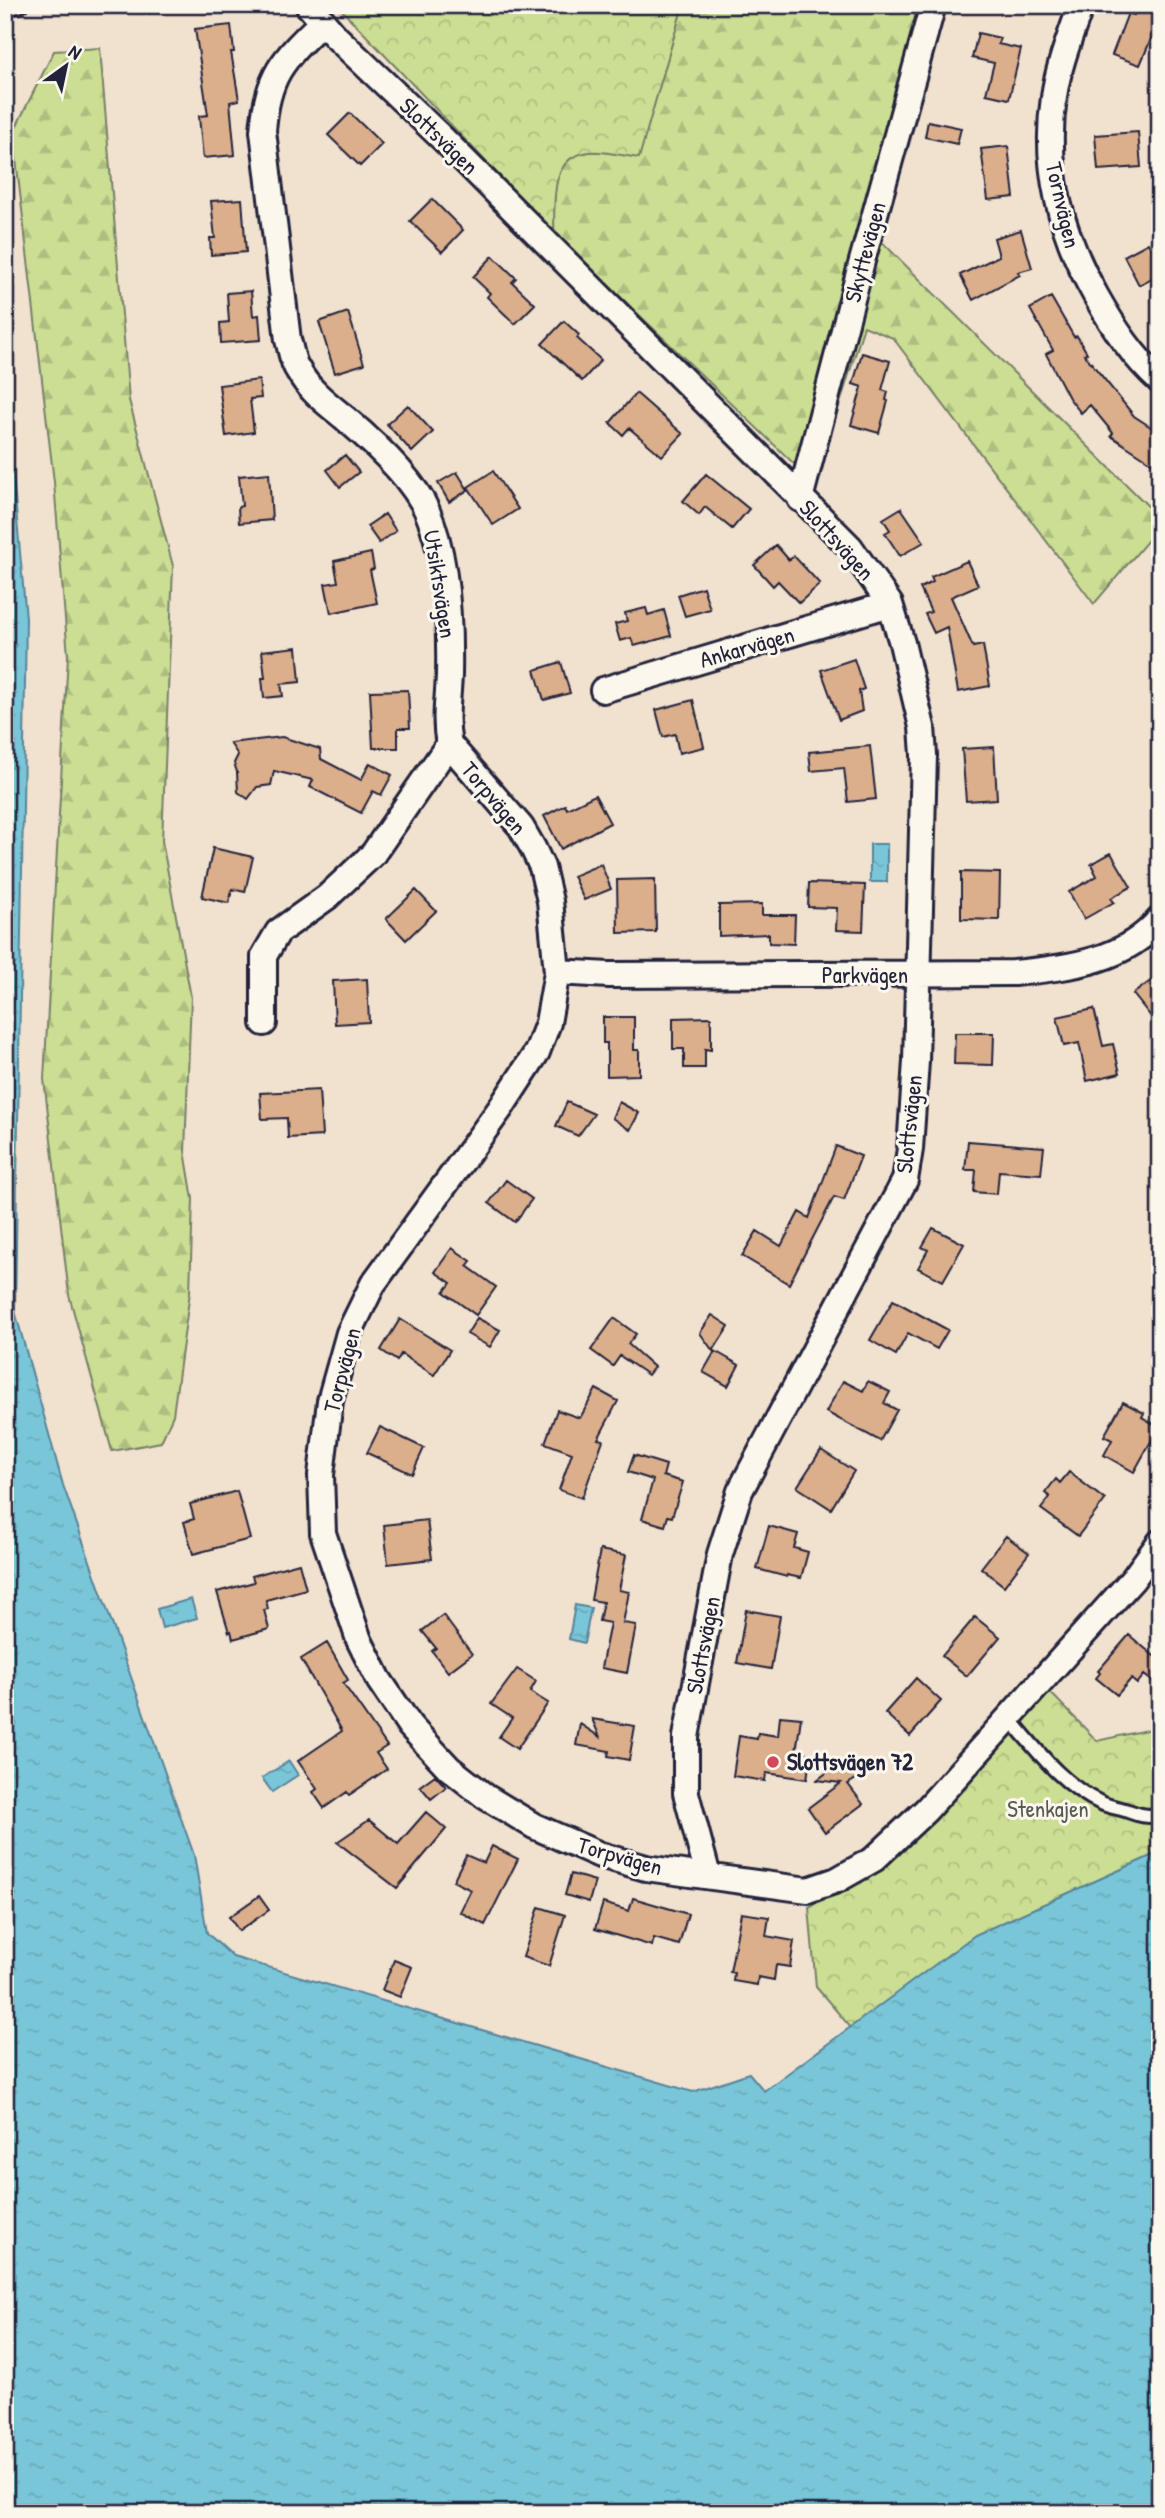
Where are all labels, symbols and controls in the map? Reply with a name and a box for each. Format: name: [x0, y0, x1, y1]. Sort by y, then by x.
north arrow: [32, 32, 102, 102]
text: N: [64, 38, 87, 65]
street label: Slottsvägen: [393, 90, 486, 181]
street label: Tornvägen: [1039, 159, 1088, 251]
street label: Skyttevägen: [836, 198, 893, 306]
street label: Slottsvägen: [793, 493, 882, 587]
street label: Utsiktsvägen: [417, 528, 464, 640]
street label: Ankarvägen: [696, 618, 798, 675]
street label: Torpvägen: [455, 754, 534, 841]
street label: Parkvägen: [822, 959, 908, 990]
street label: Slottsvägen: [888, 1073, 929, 1175]
street label: Torpvägen: [315, 1324, 368, 1416]
street label: Slottsvägen: [678, 1594, 727, 1696]
place label: Slottsvägen 72: [787, 1746, 913, 1778]
marker: Slottsvägen 72: [765, 1754, 781, 1770]
park label: Stenkajen: [1007, 1793, 1089, 1824]
street label: Torpvägen: [574, 1829, 666, 1882]

